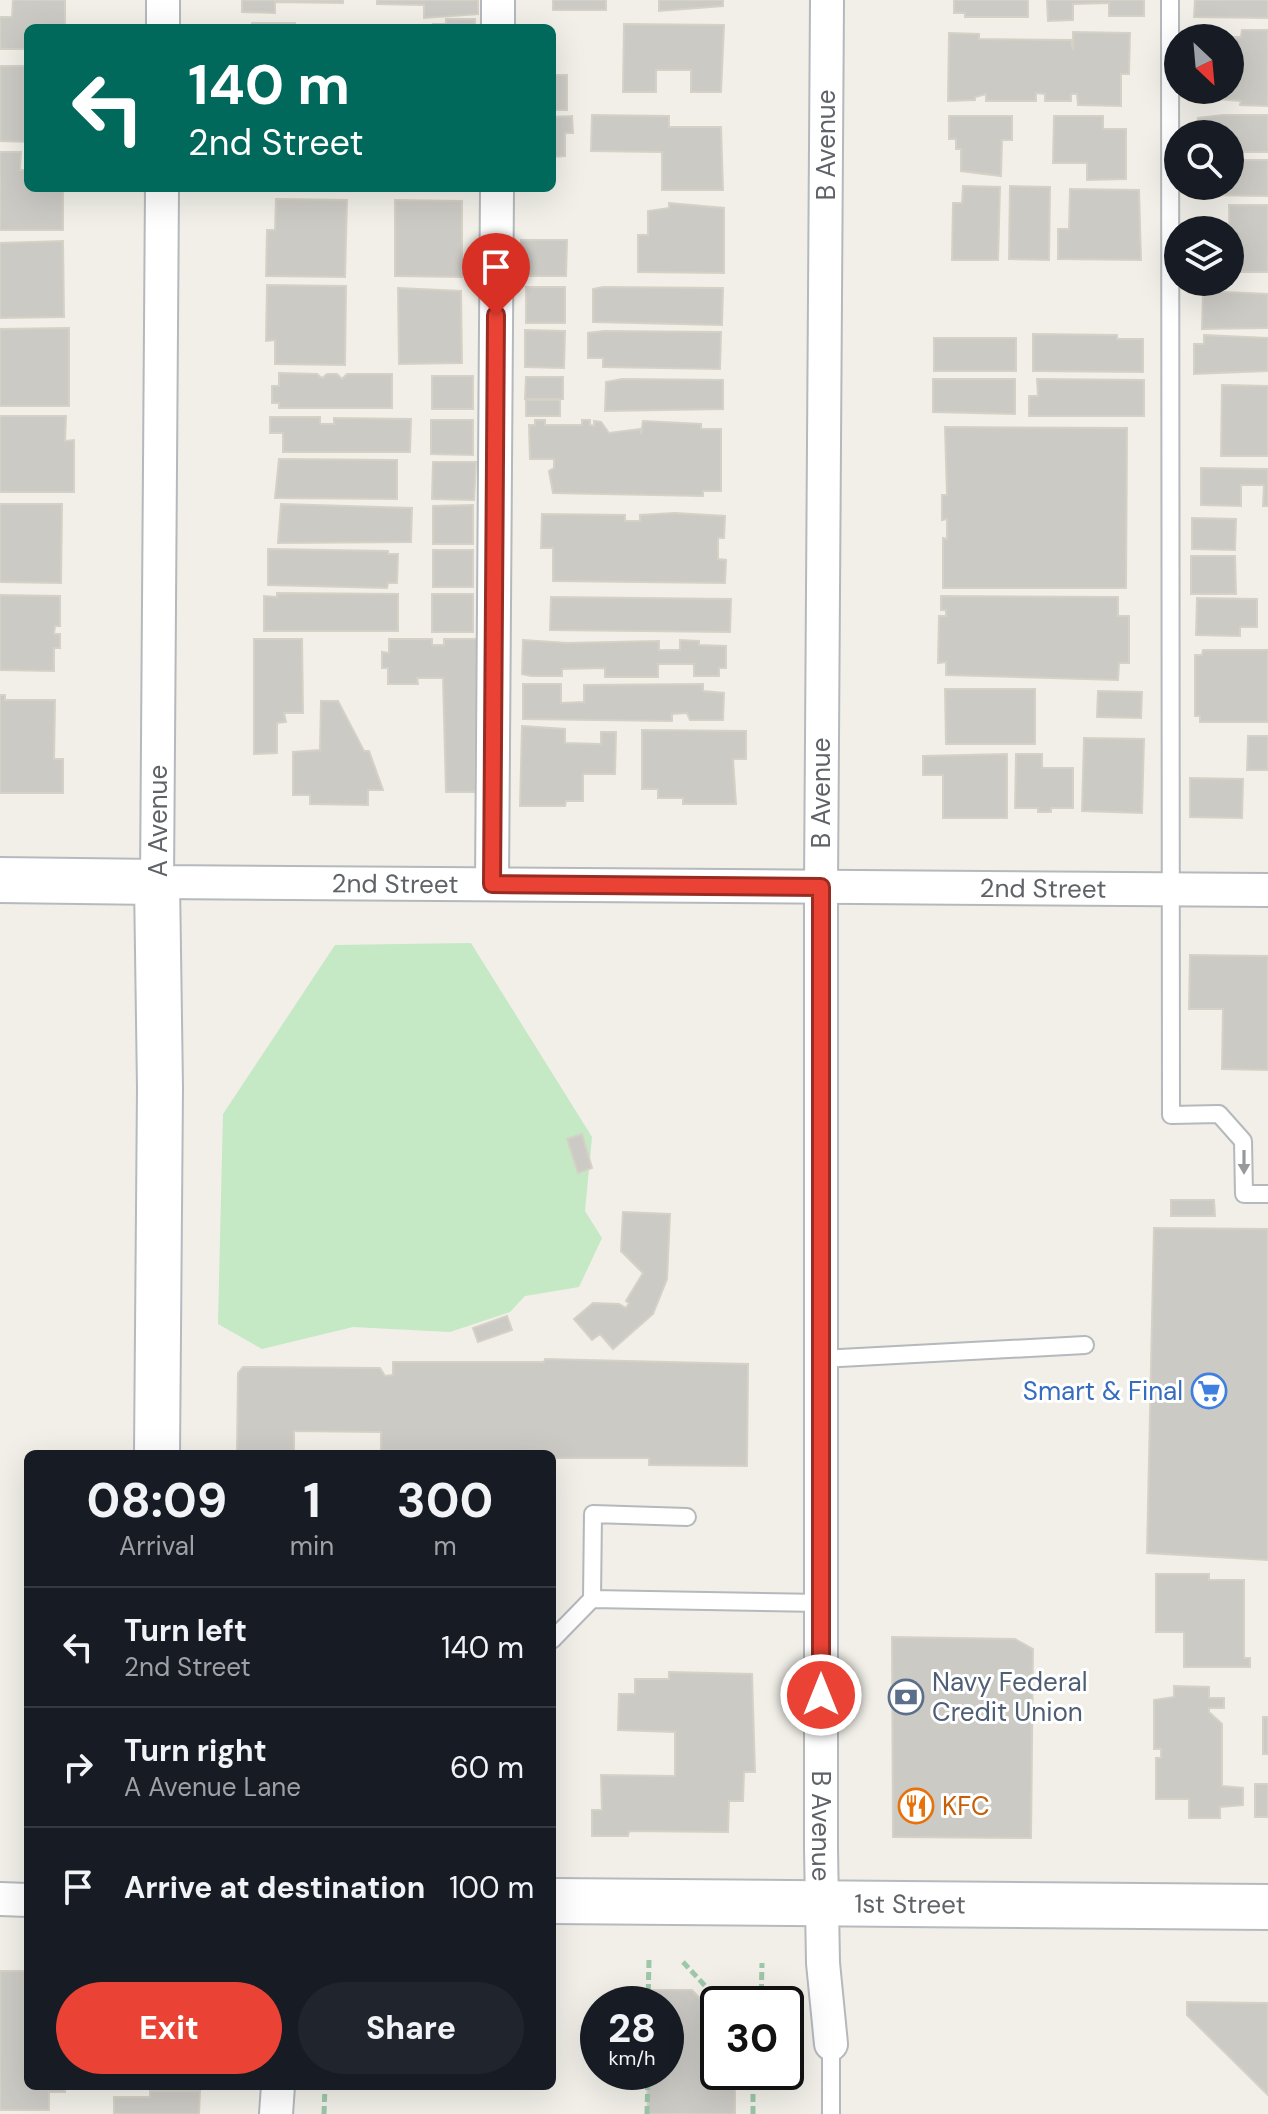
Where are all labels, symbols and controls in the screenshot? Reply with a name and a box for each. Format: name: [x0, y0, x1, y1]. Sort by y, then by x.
north arrow: [1164, 24, 1244, 104]
map controls: [1164, 24, 1244, 296]
text: 140 m: [188, 48, 350, 121]
icon: left: [56, 56, 160, 160]
street label: B Avenue: [809, 90, 843, 200]
text: 2nd Street: [188, 119, 364, 166]
button: search: [1164, 120, 1244, 200]
button: layers: [1164, 216, 1244, 296]
pin: [462, 233, 530, 315]
icon: arrive: [474, 245, 518, 289]
street label: B Avenue: [804, 738, 838, 848]
street label: A Avenue: [141, 765, 175, 877]
street label: 2nd Street: [331, 866, 459, 901]
street label: 2nd Street: [979, 871, 1107, 906]
one-way arrow: [1237, 1150, 1250, 1175]
supermarket icon: Smart & Final: [1190, 1372, 1228, 1410]
place label: Smart & Final: [1023, 1374, 1183, 1408]
text: 08:09: [87, 1469, 227, 1532]
text: 1: [303, 1469, 321, 1532]
text: 300: [397, 1469, 493, 1532]
text: Arrival: [119, 1529, 195, 1563]
text: min: [290, 1529, 334, 1563]
text: m: [433, 1529, 457, 1563]
text: Turn left: [124, 1611, 247, 1650]
icon: left: [56, 1625, 100, 1669]
text: 140 m: [441, 1628, 524, 1667]
text: 2nd Street: [124, 1650, 251, 1684]
position arrow: [779, 1653, 863, 1737]
place label: Navy Federal Credit Union: [932, 1665, 1087, 1729]
bank icon: Navy Federal Credit Union: [887, 1678, 925, 1716]
text: Turn right: [124, 1731, 267, 1770]
icon: right: [56, 1745, 100, 1789]
text: 60 m: [450, 1748, 524, 1787]
text: A Avenue Lane: [124, 1770, 301, 1804]
street label: B Avenue: [804, 1770, 839, 1882]
restaurant icon: KFC: [897, 1787, 935, 1825]
place label: KFC: [942, 1789, 990, 1823]
icon: arrive: [56, 1865, 100, 1909]
text: Arrive at destination: [124, 1868, 425, 1907]
text: 100 m: [449, 1868, 534, 1907]
street label: 1st Street: [854, 1887, 966, 1921]
button: Exit: [56, 1982, 282, 2074]
button: Share: [298, 1982, 524, 2074]
speed limit sign: 30: [700, 1986, 804, 2090]
text: 28: [608, 2002, 656, 2054]
text: km/h: [608, 2045, 656, 2071]

